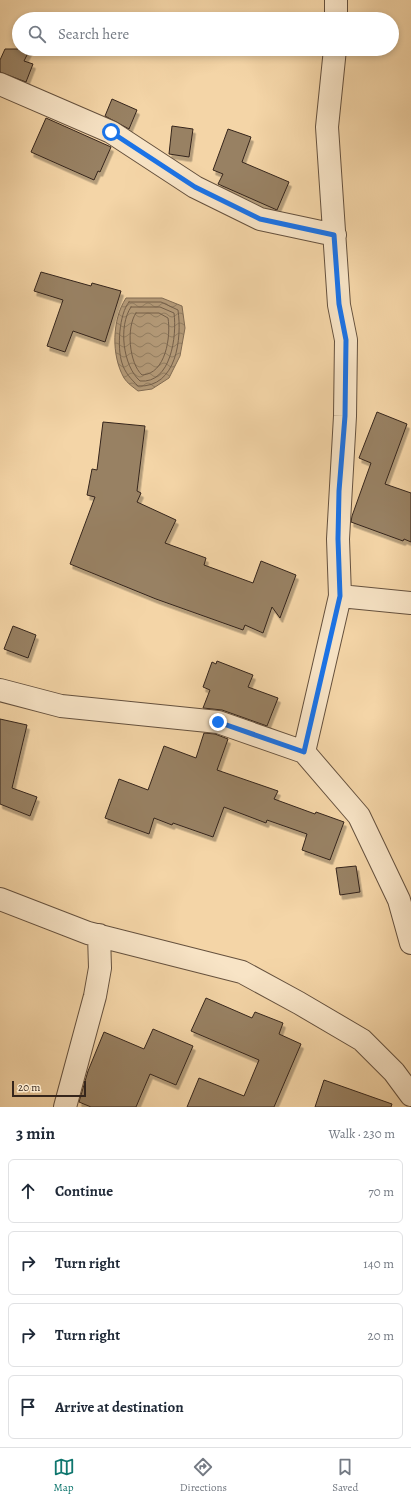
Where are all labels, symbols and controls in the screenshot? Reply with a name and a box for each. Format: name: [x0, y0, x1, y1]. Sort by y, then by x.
search box: [12, 12, 399, 56]
icon: search: [26, 23, 48, 45]
text: Search here: [58, 24, 129, 44]
route start: [102, 123, 120, 141]
route end: [209, 713, 227, 731]
scale bar: [12, 1079, 86, 1098]
text: 20 m: [18, 1080, 40, 1095]
text: 3 min: [16, 1122, 55, 1145]
text: Walk · 230 m: [329, 1125, 395, 1142]
icon: ahead: [17, 1180, 39, 1202]
text: Continue: [55, 1181, 113, 1201]
text: 70 m: [368, 1183, 394, 1200]
icon: right: [17, 1252, 39, 1274]
text: Turn right: [55, 1253, 120, 1273]
text: 140 m: [363, 1255, 394, 1272]
icon: right: [17, 1324, 39, 1346]
text: Turn right: [55, 1325, 120, 1345]
text: 20 m: [368, 1327, 394, 1344]
icon: arrive: [17, 1396, 39, 1418]
text: Arrive at destination: [55, 1397, 184, 1417]
tab: Map: [53, 1456, 75, 1495]
tab: Directions: [180, 1456, 227, 1495]
tab: Saved: [332, 1456, 358, 1495]

